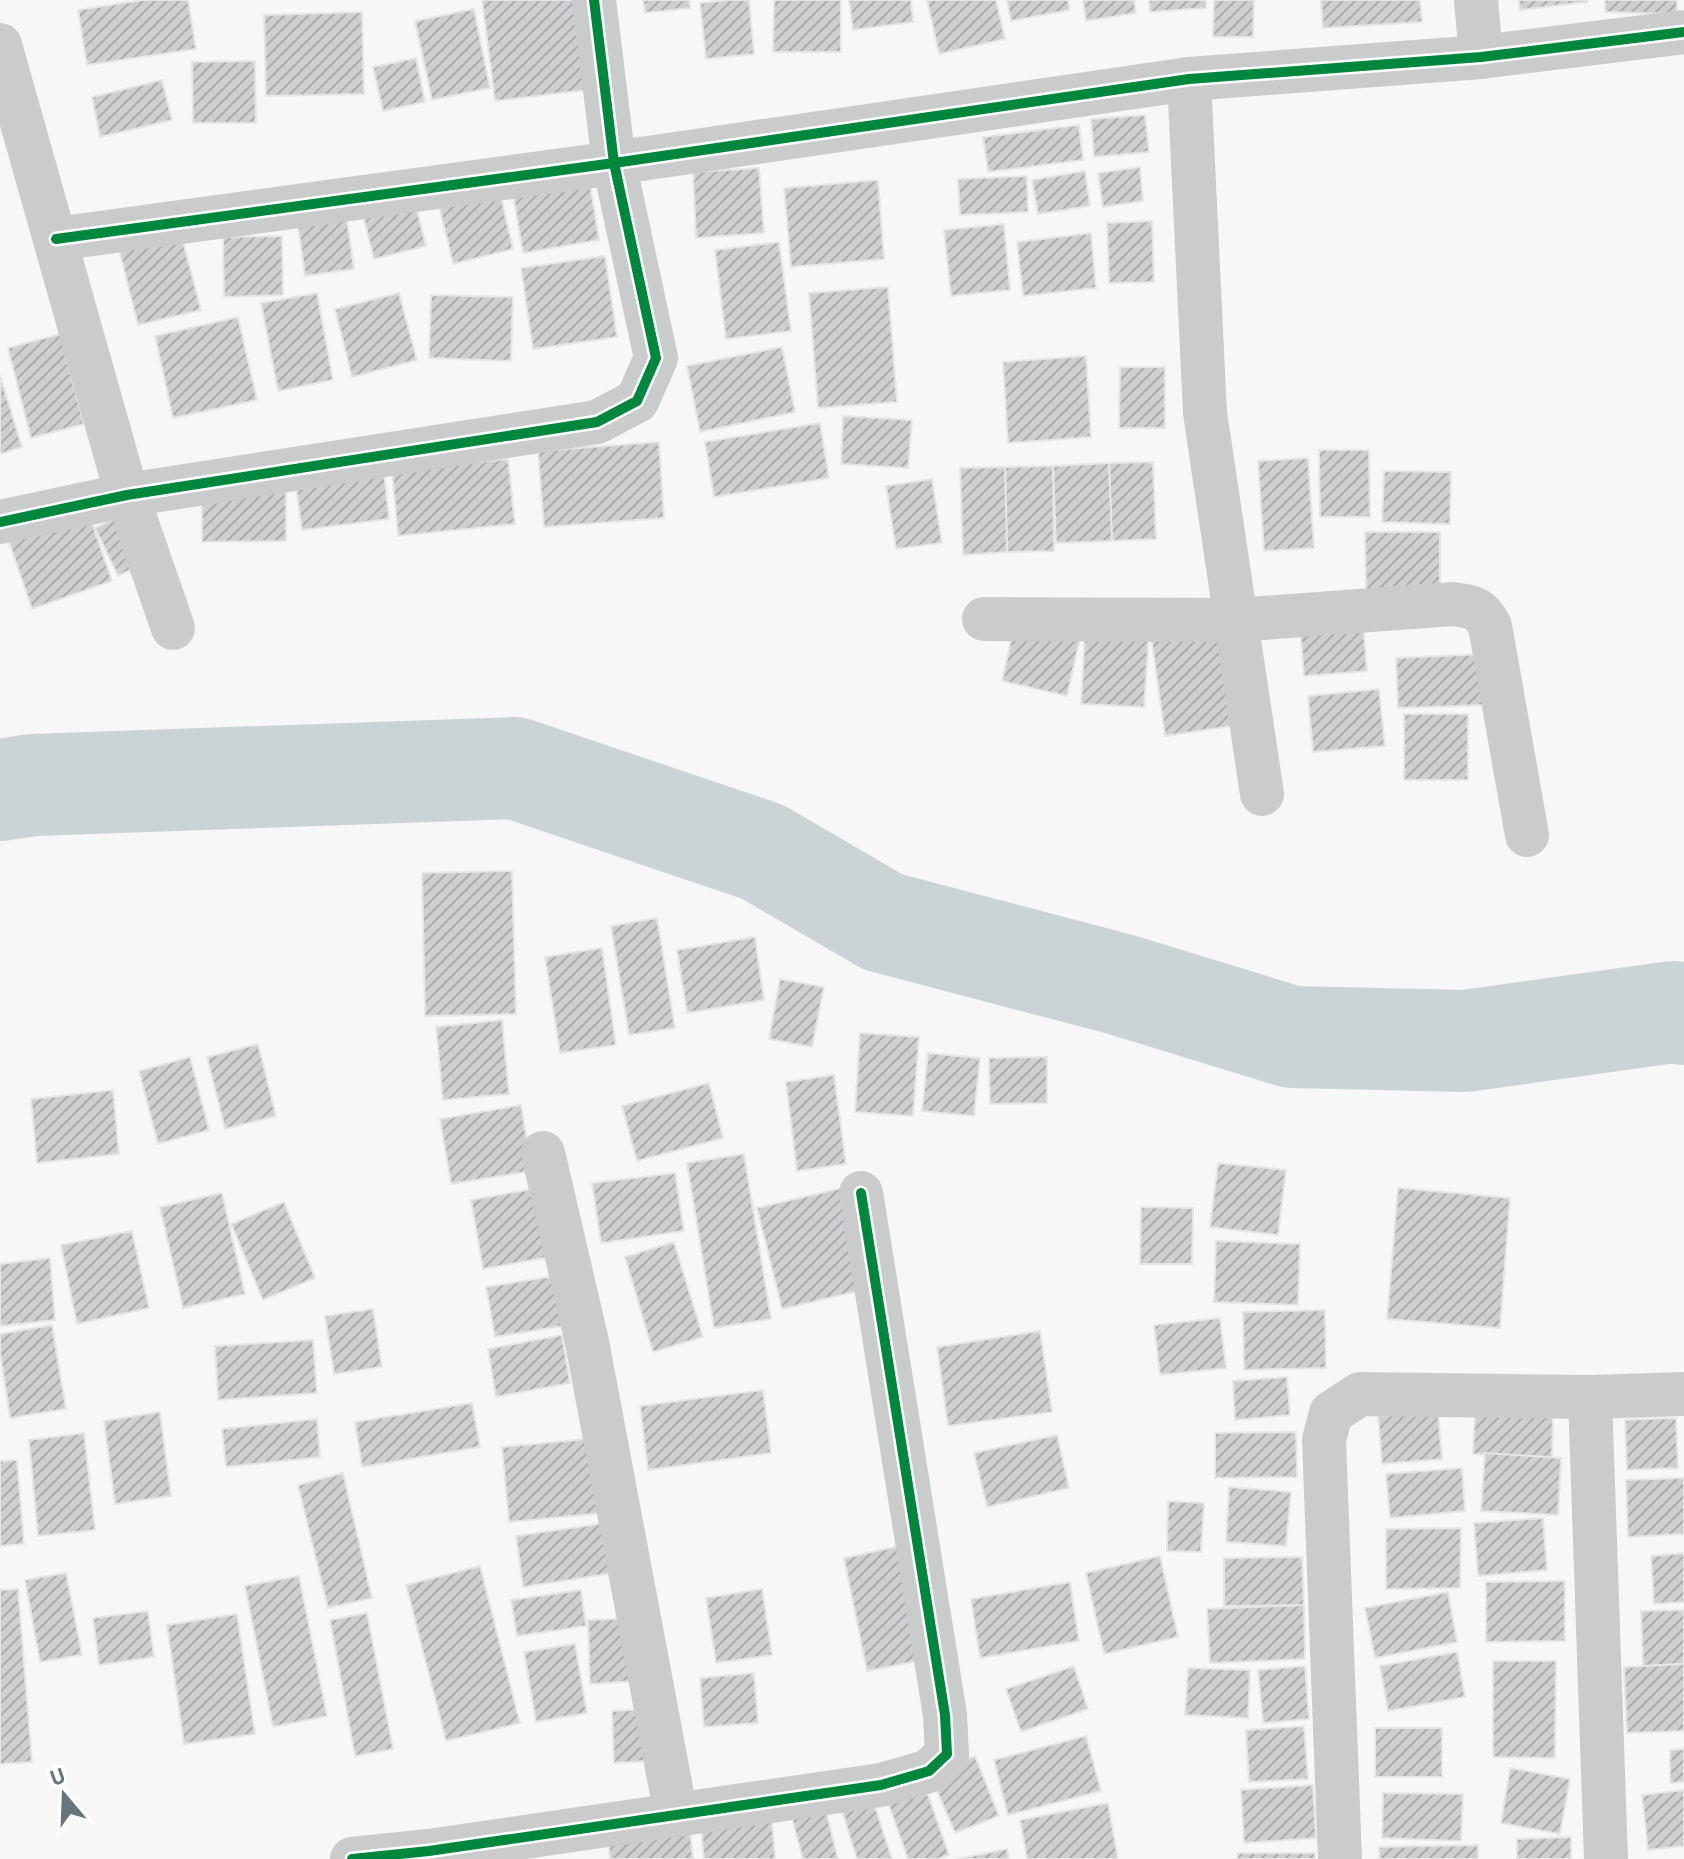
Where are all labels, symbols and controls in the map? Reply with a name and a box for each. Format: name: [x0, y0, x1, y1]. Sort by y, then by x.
north arrow: [24, 1755, 104, 1835]
text: U: [45, 1758, 70, 1795]

